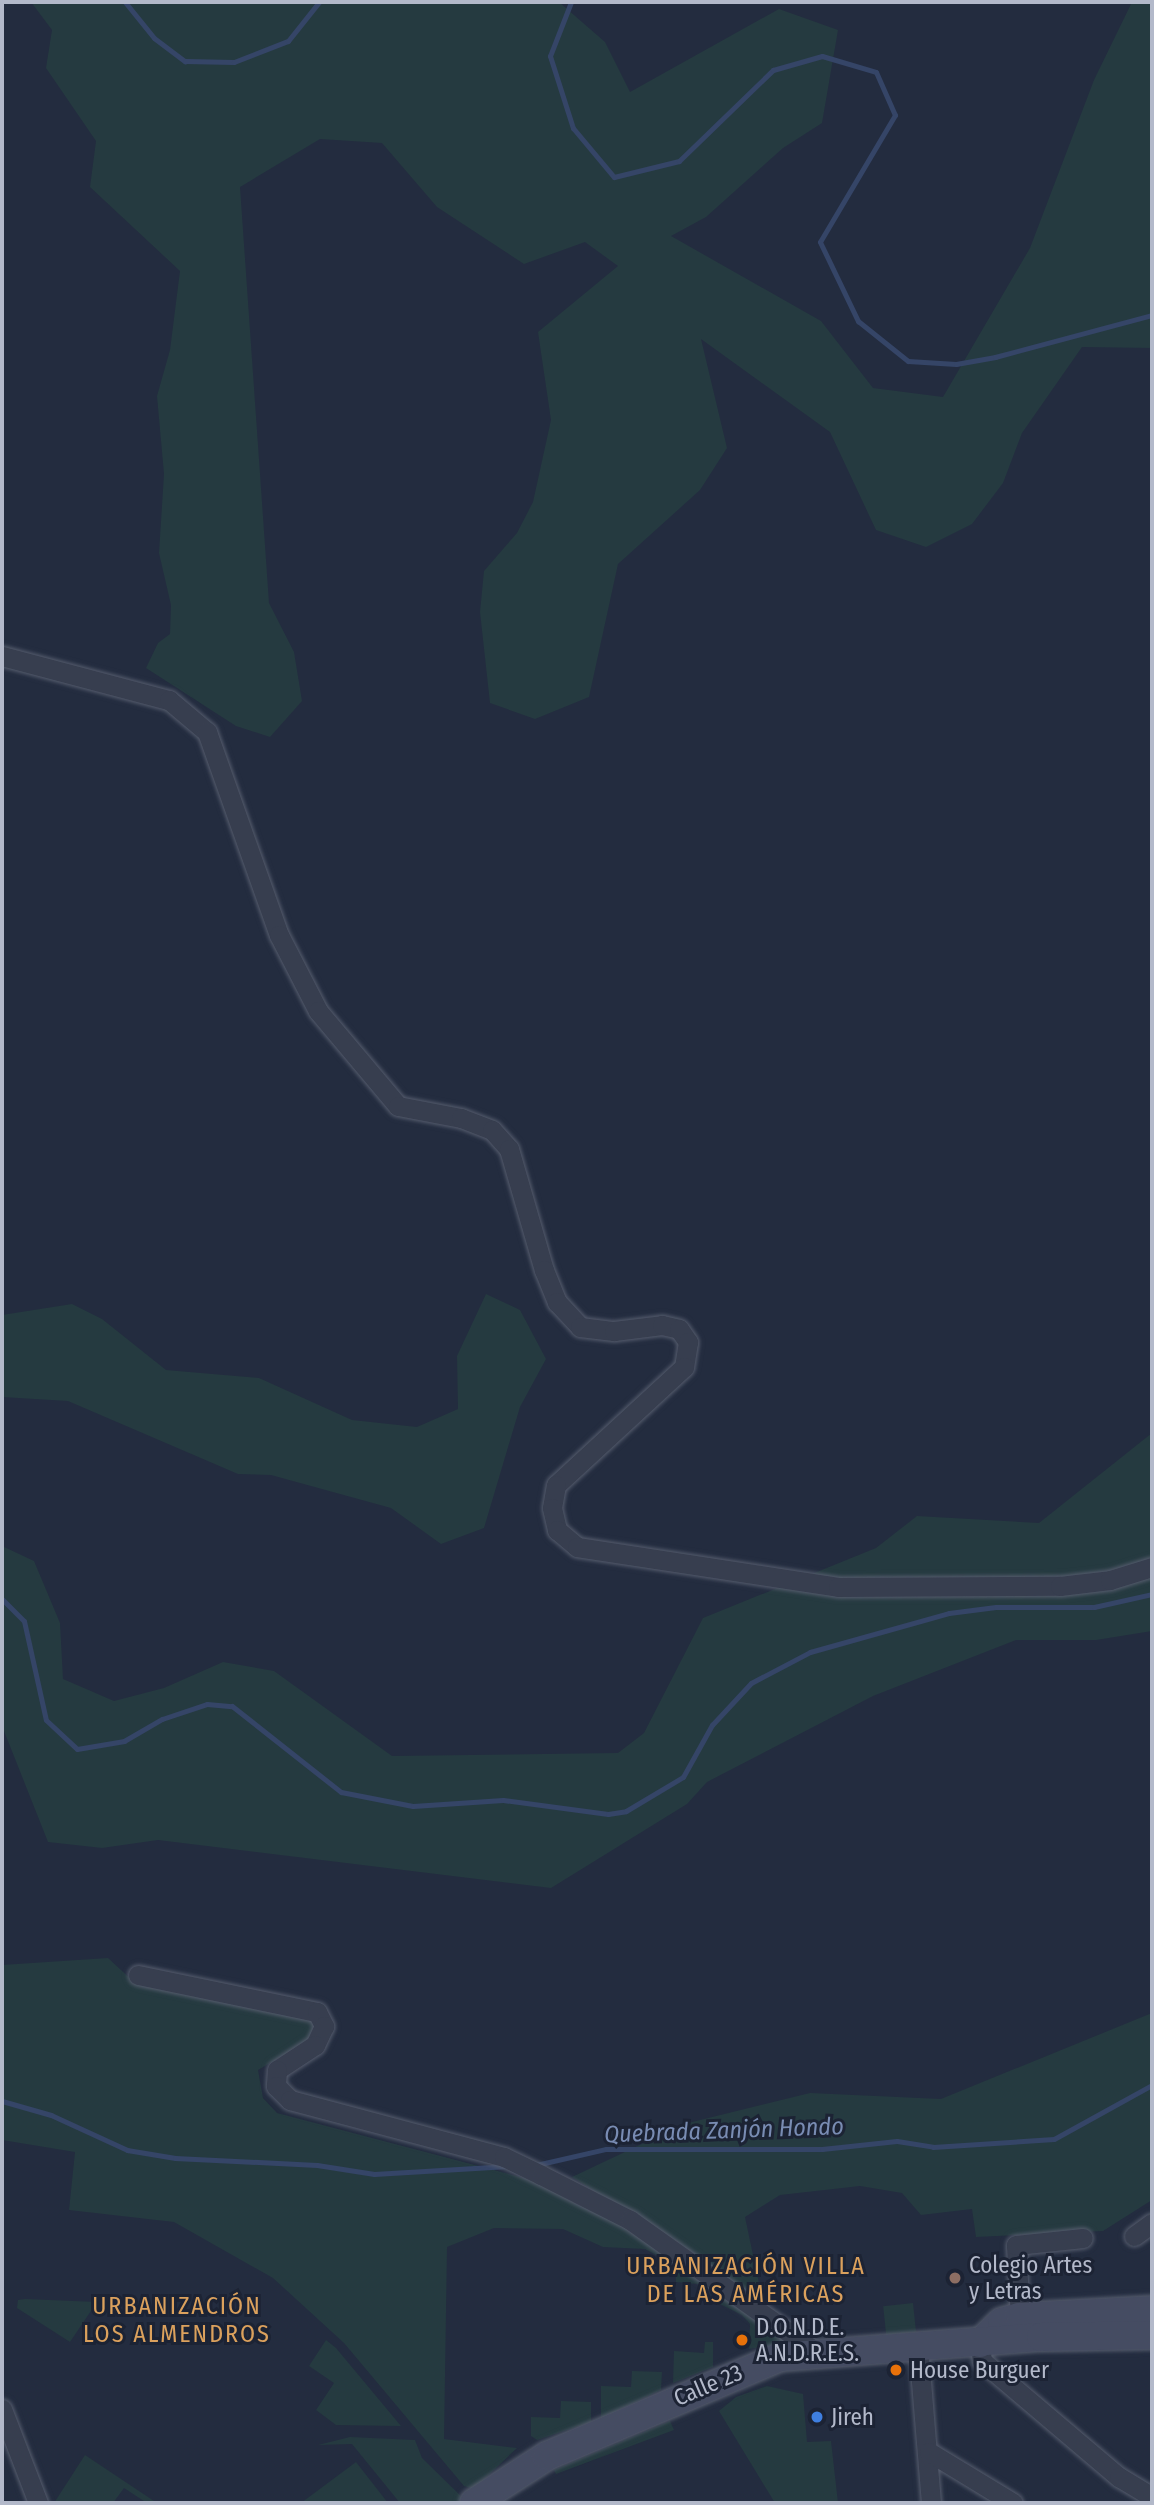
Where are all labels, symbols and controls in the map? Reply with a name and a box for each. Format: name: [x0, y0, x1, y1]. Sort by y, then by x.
water label: Quebrada Zanjón Hondo: [604, 2112, 844, 2150]
place label: Colegio Artes y Letras: [969, 2251, 1092, 2305]
district label: URBANIZACIÓN VILLA DE LAS AMÉRICAS: [628, 2253, 864, 2309]
marker: Colegio Artes y Letras: [947, 2270, 963, 2286]
district label: URBANIZACIÓN LOS ALMENDROS: [85, 2293, 269, 2349]
place label: D.O.N.D.E. A.N.D.R.E.S.: [756, 2313, 859, 2367]
marker: D.O.N.D.E. A.N.D.R.E.S.: [734, 2332, 750, 2348]
place label: House Burguer: [910, 2356, 1049, 2384]
street label: Calle 23: [670, 2358, 746, 2412]
marker: House Burguer: [888, 2362, 904, 2378]
place label: Jireh: [831, 2403, 874, 2431]
marker: Jireh: [809, 2409, 825, 2425]

